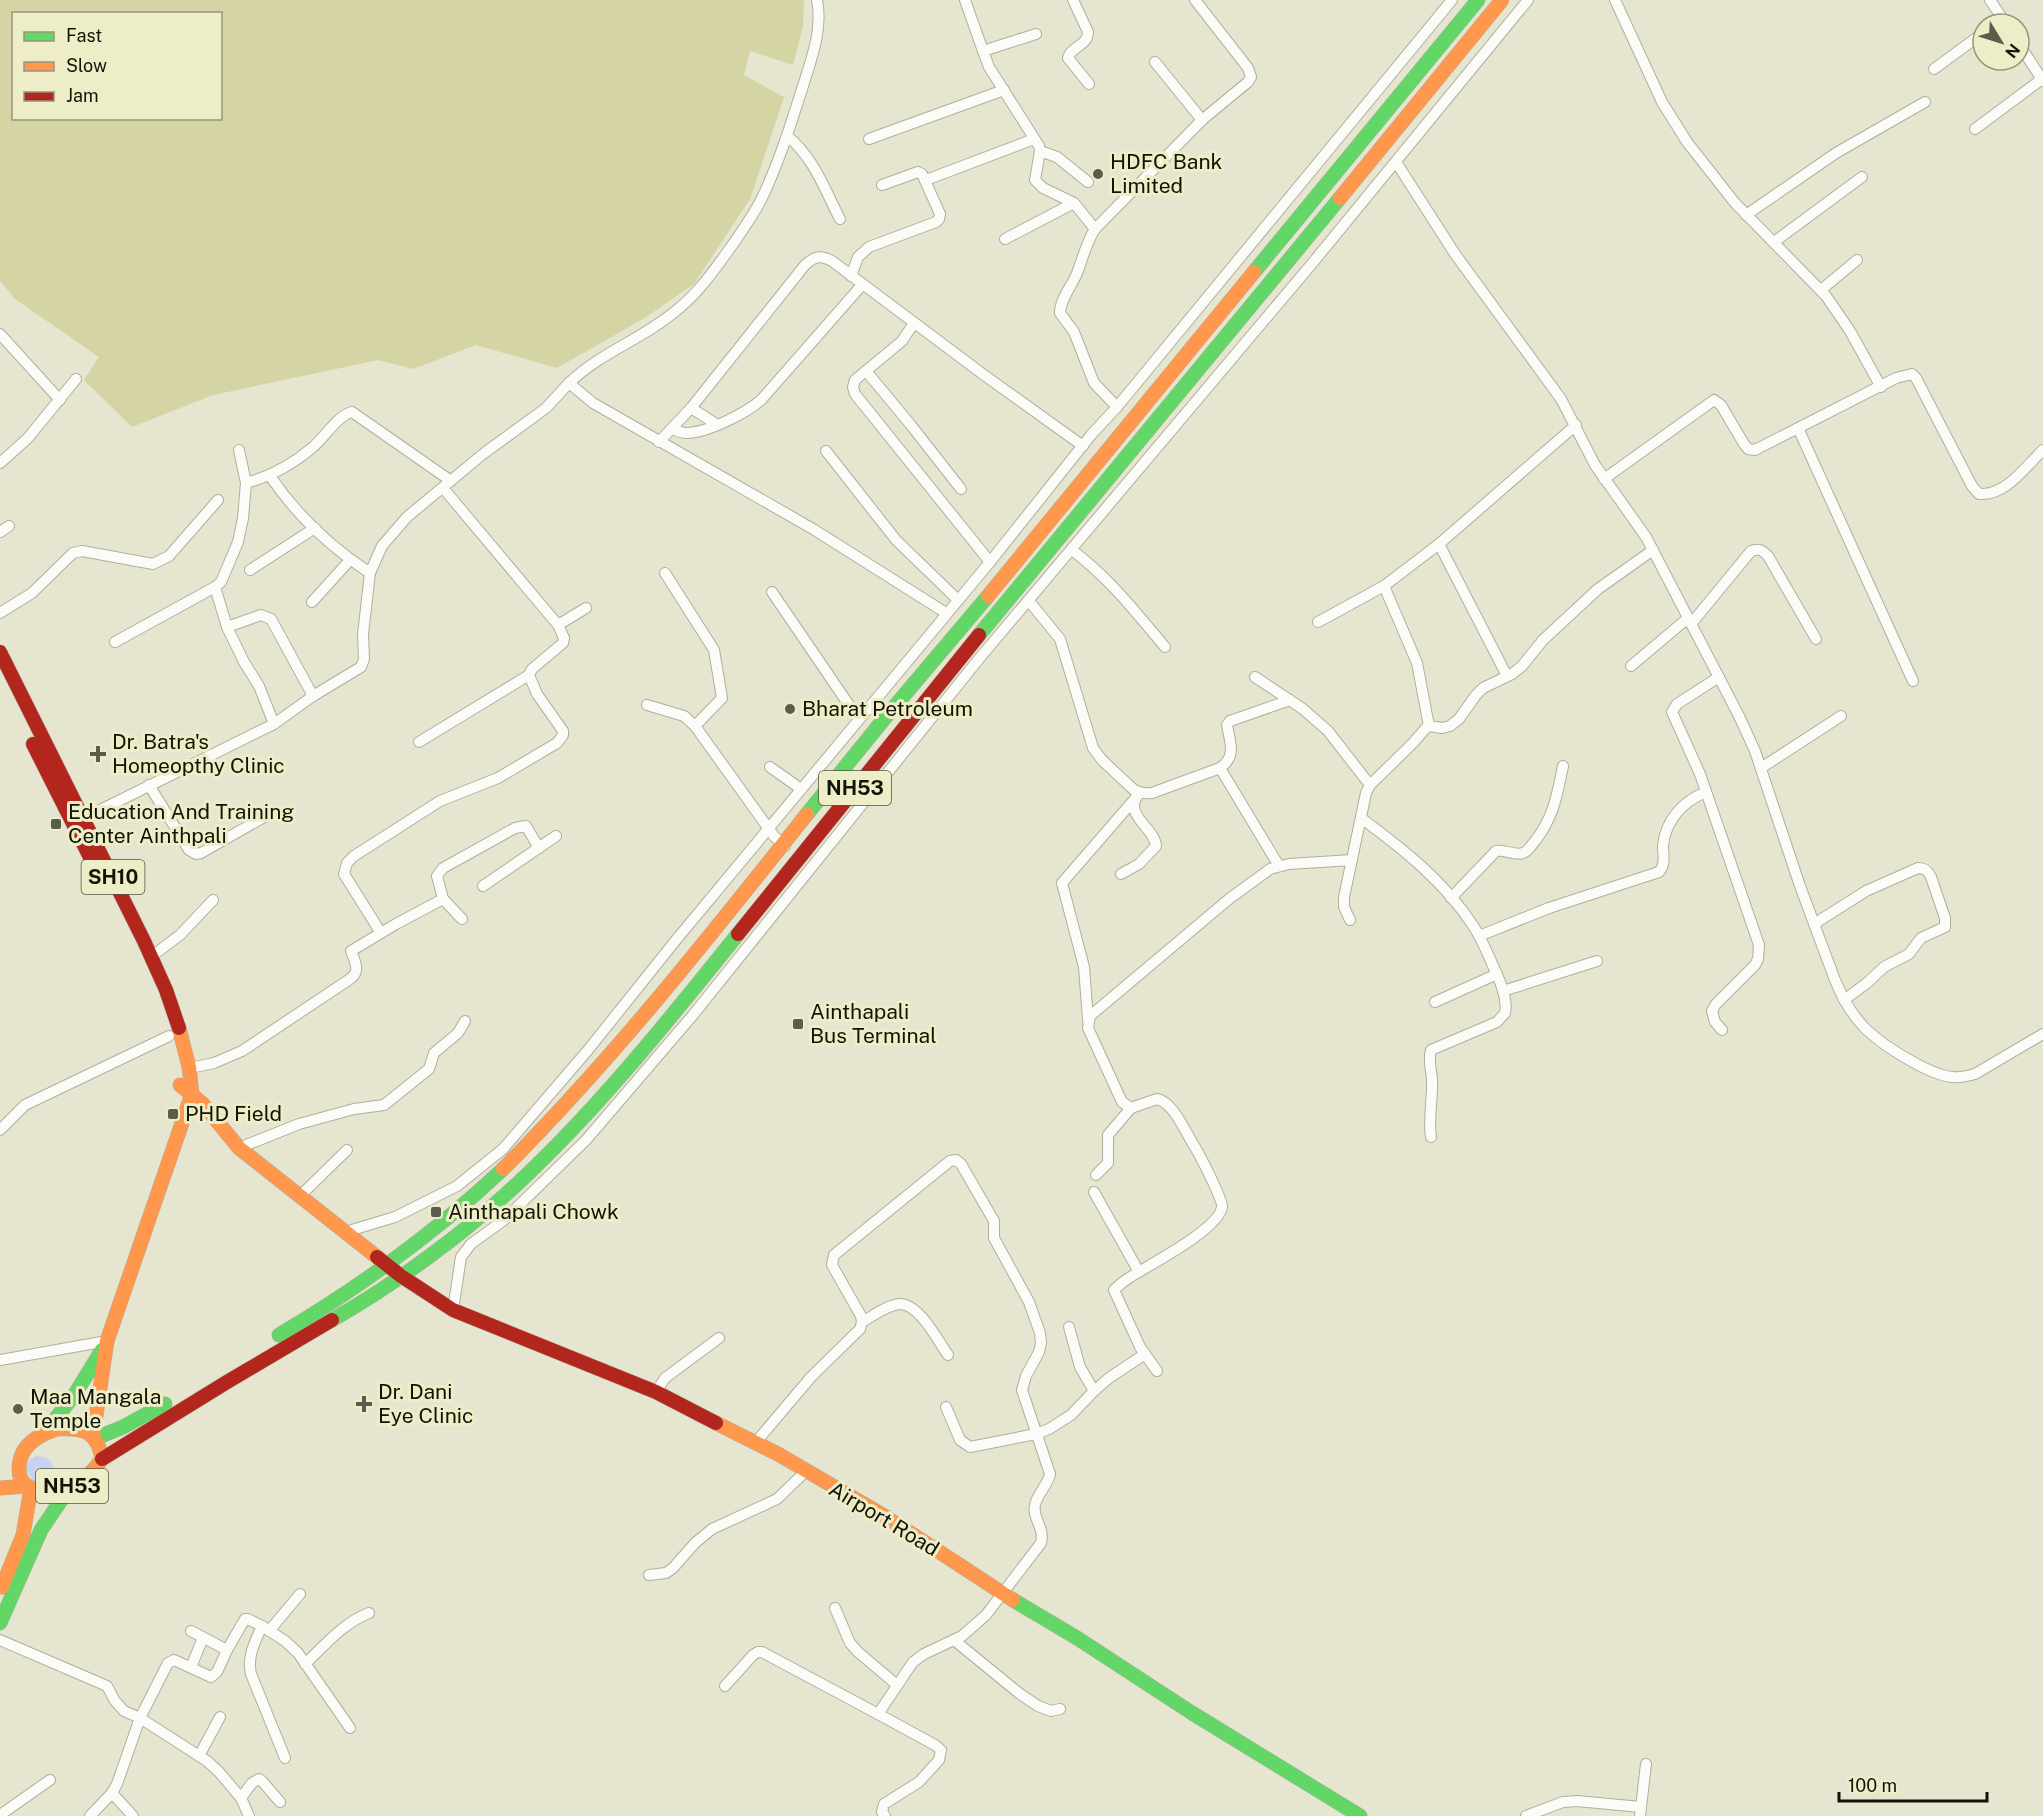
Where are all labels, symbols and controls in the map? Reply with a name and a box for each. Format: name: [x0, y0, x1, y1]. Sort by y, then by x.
legend: [12, 12, 222, 120]
north arrow: [1971, 12, 2031, 72]
text: Fast: [66, 25, 102, 46]
text: N: [2001, 40, 2024, 62]
text: Slow: [66, 55, 107, 76]
text: Jam: [66, 85, 99, 106]
place label: HDFC Bank Limited: [1110, 149, 1222, 198]
marker: HDFC Bank Limited: [1091, 167, 1105, 181]
place label: Bharat Petroleum: [802, 696, 973, 721]
marker: Bharat Petroleum: [783, 702, 797, 716]
place label: Dr. Batra's Homeopthy Clinic: [112, 729, 285, 778]
marker: Dr. Batra's Homeopthy Clinic: [89, 745, 107, 763]
road number: NH53: [819, 771, 891, 805]
place label: Education And Training Center Ainthpali: [68, 799, 294, 848]
marker: Education And Training Center Ainthpali: [49, 817, 63, 831]
road number: SH10: [82, 860, 144, 894]
place label: Ainthapali Bus Terminal: [810, 999, 937, 1048]
marker: Ainthapali Bus Terminal: [791, 1017, 805, 1031]
place label: PHD Field: [185, 1101, 282, 1126]
marker: PHD Field: [166, 1107, 180, 1121]
place label: Ainthapali Chowk: [448, 1199, 619, 1224]
marker: Ainthapali Chowk: [429, 1205, 443, 1219]
place label: Dr. Dani Eye Clinic: [378, 1379, 473, 1428]
place label: Maa Mangala Temple: [30, 1384, 161, 1433]
marker: Dr. Dani Eye Clinic: [355, 1395, 373, 1413]
marker: Maa Mangala Temple: [11, 1402, 25, 1416]
road number: NH53: [36, 1469, 108, 1503]
street label: Airport Road: [825, 1476, 944, 1561]
scale bar: [1839, 1765, 1988, 1803]
text: 100 m: [1848, 1775, 1897, 1796]

